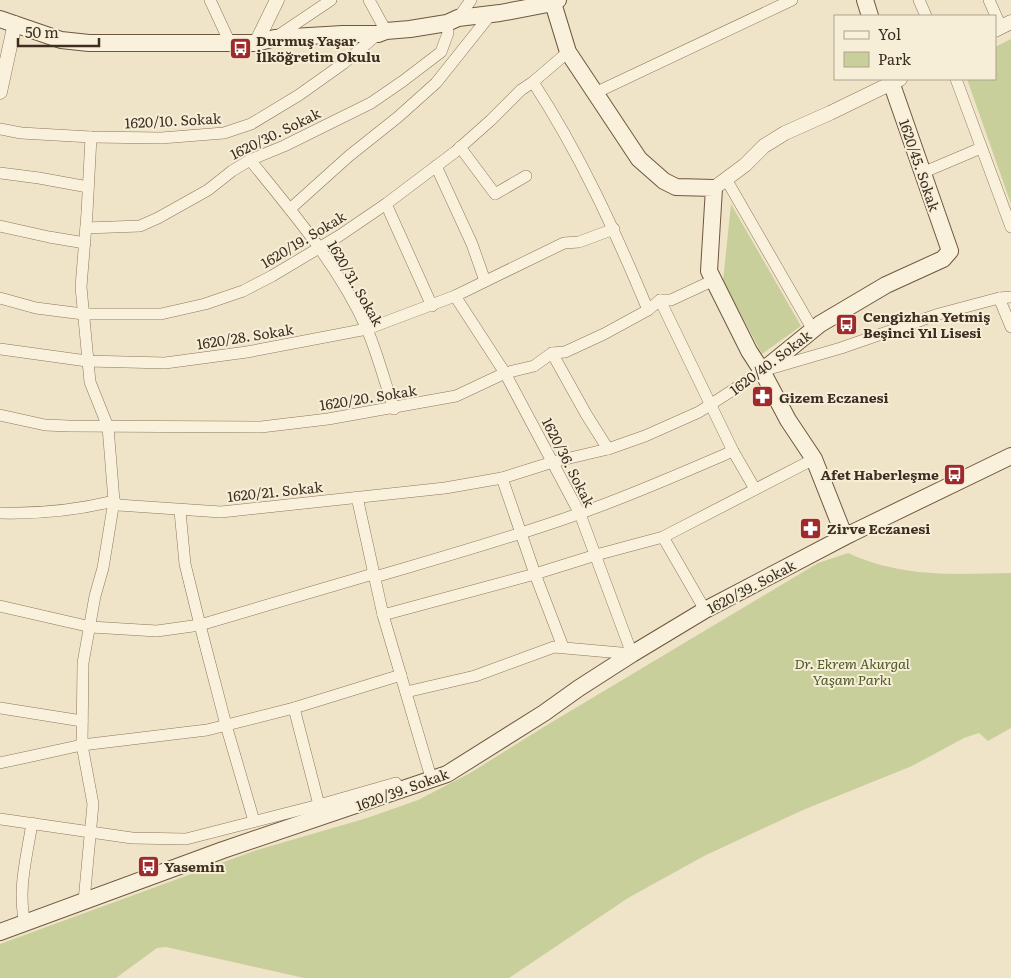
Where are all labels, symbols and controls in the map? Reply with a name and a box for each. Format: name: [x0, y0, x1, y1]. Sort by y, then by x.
scale bar: [18, 15, 99, 47]
legend: [834, 15, 996, 80]
text: 50 m: [25, 20, 59, 43]
text: Yol: [878, 22, 901, 45]
place label: Durmuş Yaşar İlköğretim Okulu: [256, 30, 381, 66]
bus stop icon: Durmuş Yaşar İlköğretim Okulu: [228, 36, 252, 60]
text: Park: [878, 47, 912, 70]
street label: 1620/30. Sokak: [226, 102, 324, 164]
street label: 1620/10. Sokak: [124, 107, 222, 133]
street label: 1620/45. Sokak: [895, 116, 945, 214]
street label: 1620/19. Sokak: [257, 206, 350, 272]
street label: 1620/31. Sokak: [323, 236, 389, 330]
place label: Cengizhan Yetmiş Beşinci Yıl Lisesi: [863, 306, 990, 342]
bus stop icon: Cengizhan Yetmiş Beşinci Yıl Lisesi: [835, 312, 859, 336]
street label: 1620/28. Sokak: [195, 318, 295, 354]
street label: 1620/40. Sokak: [725, 324, 815, 399]
street label: 1620/20. Sokak: [318, 379, 418, 415]
pharmacy icon: Gizem Eczanesi: [751, 385, 775, 409]
place label: Gizem Eczanesi: [779, 387, 889, 407]
street label: 1620/36. Sokak: [538, 414, 600, 510]
bus stop icon: Afet Haberleşme: [943, 462, 967, 486]
place label: Afet Haberleşme: [821, 464, 939, 484]
street label: 1620/21. Sokak: [226, 476, 324, 506]
pharmacy icon: Zirve Eczanesi: [799, 516, 823, 540]
place label: Zirve Eczanesi: [827, 518, 930, 538]
street label: 1620/39. Sokak: [703, 554, 799, 618]
park label: Dr. Ekrem Akurgal Yaşam Parkı: [794, 653, 910, 689]
street label: 1620/39. Sokak: [353, 763, 452, 815]
bus stop icon: Yasemin: [136, 854, 160, 878]
place label: Yasemin: [164, 856, 225, 876]

